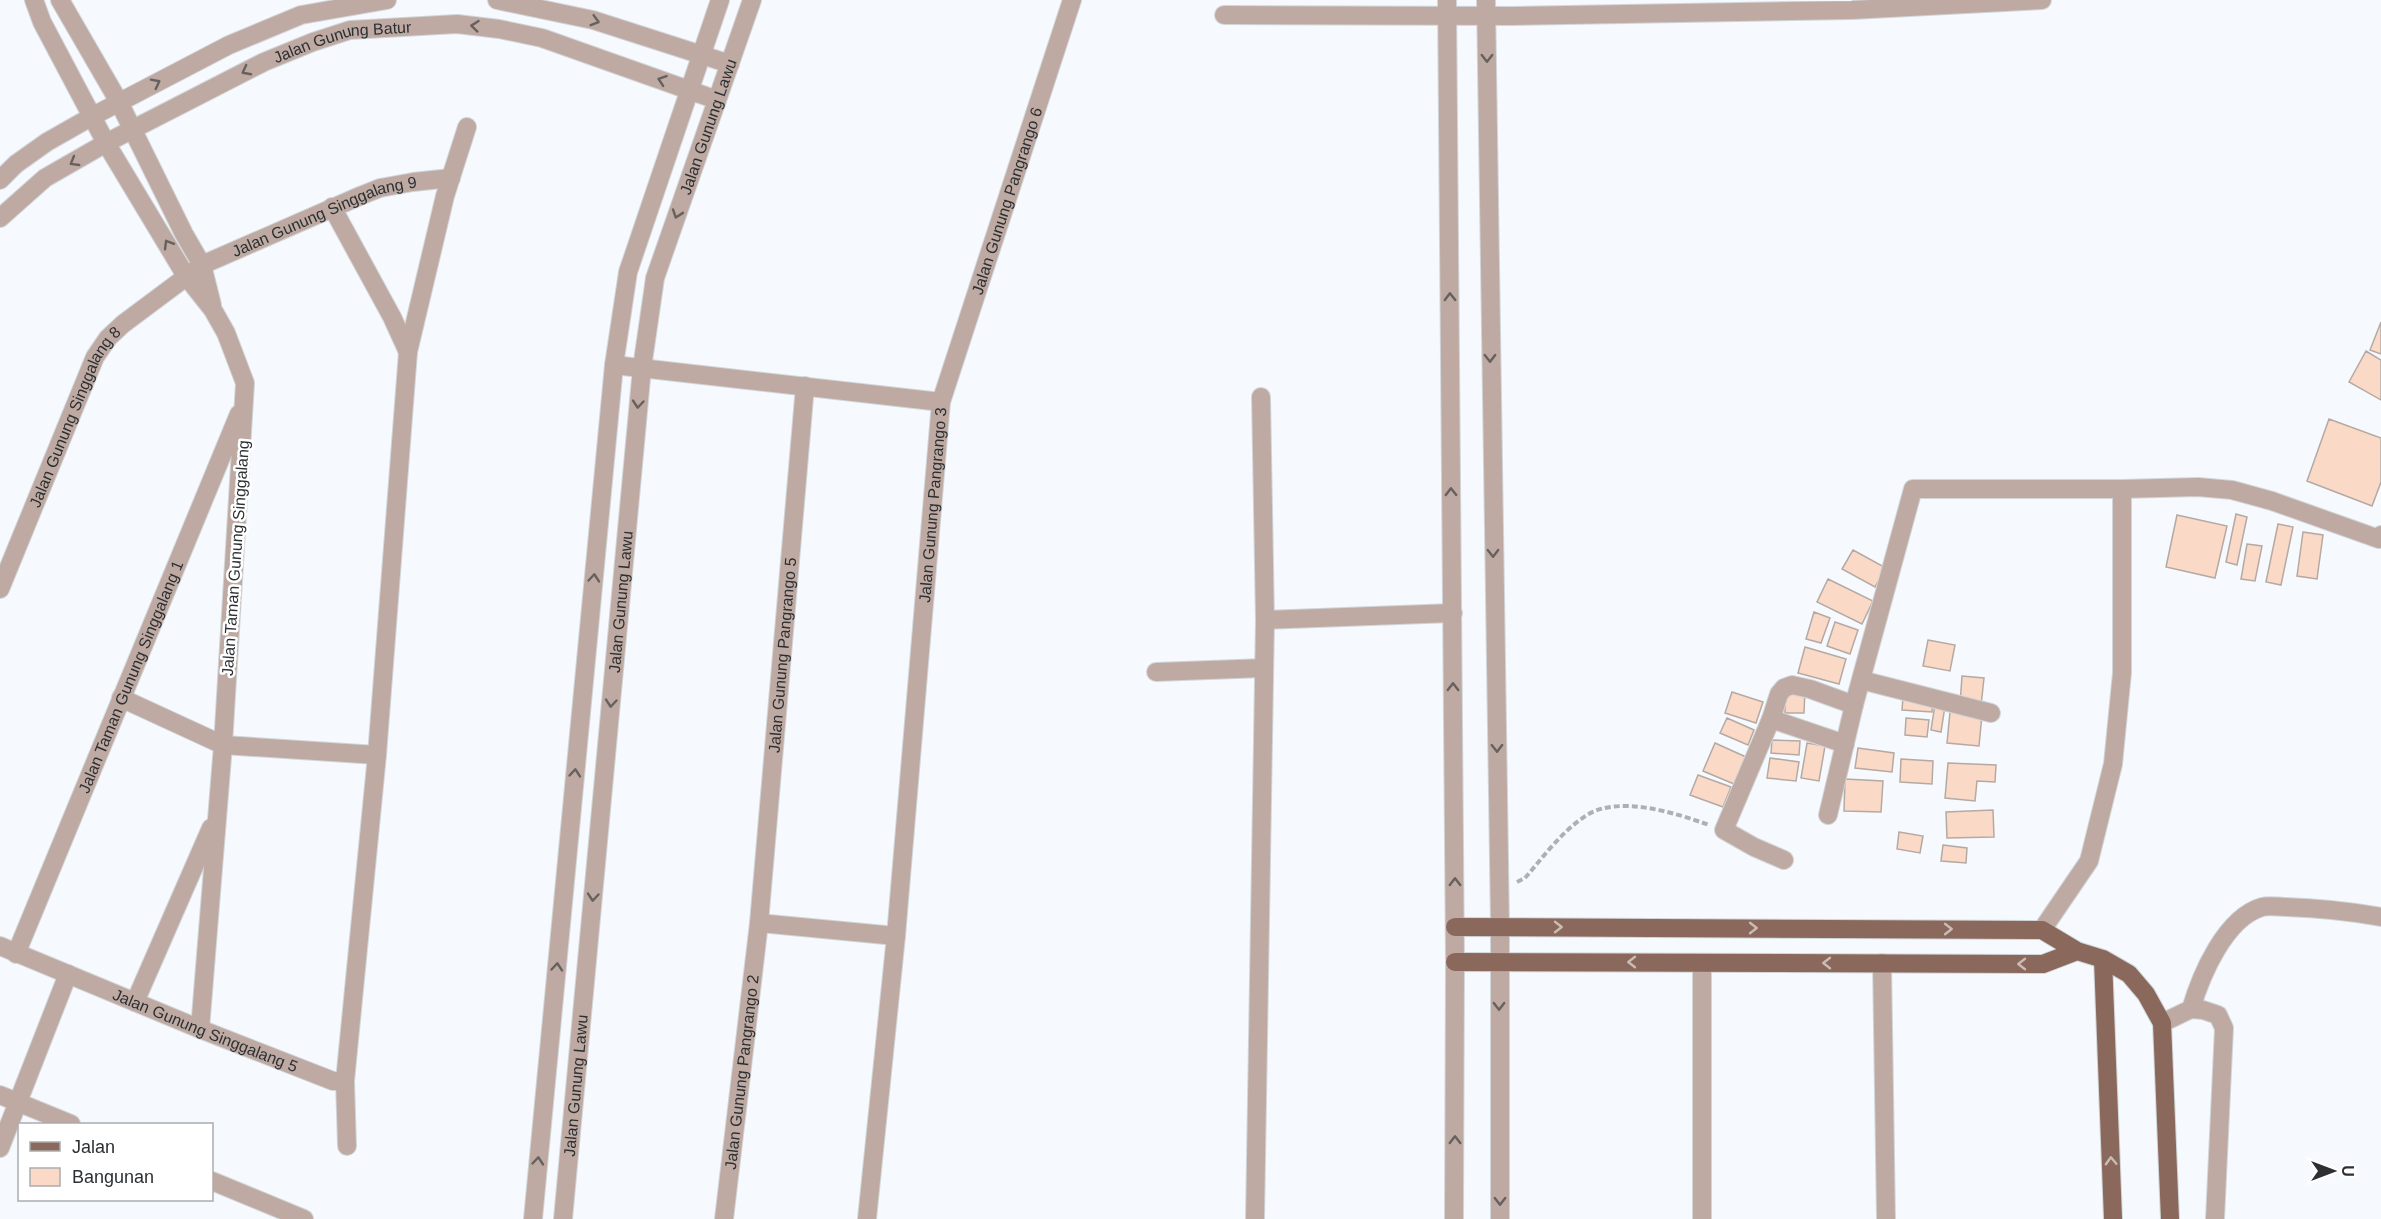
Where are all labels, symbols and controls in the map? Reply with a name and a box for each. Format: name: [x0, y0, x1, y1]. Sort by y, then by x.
one-way arrow: [589, 14, 600, 26]
street label: Jalan Gunung Batur: [271, 19, 412, 66]
one-way arrow: [471, 20, 480, 33]
one-way arrow: [1481, 54, 1493, 63]
street label: Jalan Gunung Lawu: [677, 57, 740, 197]
one-way arrow: [242, 64, 253, 75]
one-way arrow: [657, 75, 668, 88]
one-way arrow: [149, 79, 160, 90]
street label: Jalan Gunung Pangrango 6: [969, 105, 1045, 297]
one-way arrow: [70, 155, 80, 166]
street label: Jalan Gunung Singgalang 9: [229, 173, 418, 260]
one-way arrow: [672, 208, 685, 219]
one-way arrow: [164, 240, 175, 250]
one-way arrow: [1444, 293, 1456, 302]
street label: Jalan Gunung Singgalang 8: [26, 323, 124, 510]
one-way arrow: [1484, 354, 1497, 363]
one-way arrow: [632, 399, 645, 408]
street label: Jalan Gunung Pangrango 3: [916, 407, 950, 603]
street label: Jalan Taman Gunung Singgalang: [219, 440, 252, 677]
one-way arrow: [1445, 488, 1458, 497]
street label: Jalan Gunung Lawu: [606, 530, 636, 673]
one-way arrow: [1487, 549, 1500, 558]
street label: Jalan Gunung Pangrango 5: [766, 557, 799, 753]
street label: Jalan Taman Gunung Singgalang 1: [75, 558, 187, 796]
one-way arrow: [587, 574, 600, 583]
one-way arrow: [1447, 683, 1459, 692]
one-way arrow: [605, 698, 618, 707]
one-way arrow: [1490, 744, 1503, 753]
one-way arrow: [568, 768, 581, 777]
one-way arrow: [1449, 878, 1461, 887]
one-way arrow: [587, 892, 600, 901]
one-way arrow: [1554, 921, 1563, 933]
one-way arrow: [1749, 922, 1758, 934]
one-way arrow: [1944, 923, 1953, 935]
one-way arrow: [1627, 956, 1636, 968]
one-way arrow: [1822, 957, 1831, 969]
one-way arrow: [2017, 958, 2026, 970]
one-way arrow: [550, 962, 563, 971]
street label: Jalan Gunung Pangrango 2: [722, 974, 762, 1170]
street label: Jalan Gunung Singgalang 5: [110, 986, 300, 1075]
one-way arrow: [1493, 1001, 1505, 1010]
street label: Jalan Gunung Lawu: [561, 1014, 591, 1157]
legend: [18, 1123, 213, 1201]
one-way arrow: [1449, 1135, 1461, 1144]
text: Jalan: [72, 1137, 115, 1157]
north arrow: [2303, 1141, 2363, 1201]
one-way arrow: [531, 1156, 544, 1165]
one-way arrow: [2104, 1156, 2117, 1165]
text: U: [2339, 1165, 2356, 1177]
text: Bangunan: [72, 1167, 154, 1187]
one-way arrow: [1494, 1196, 1506, 1205]

